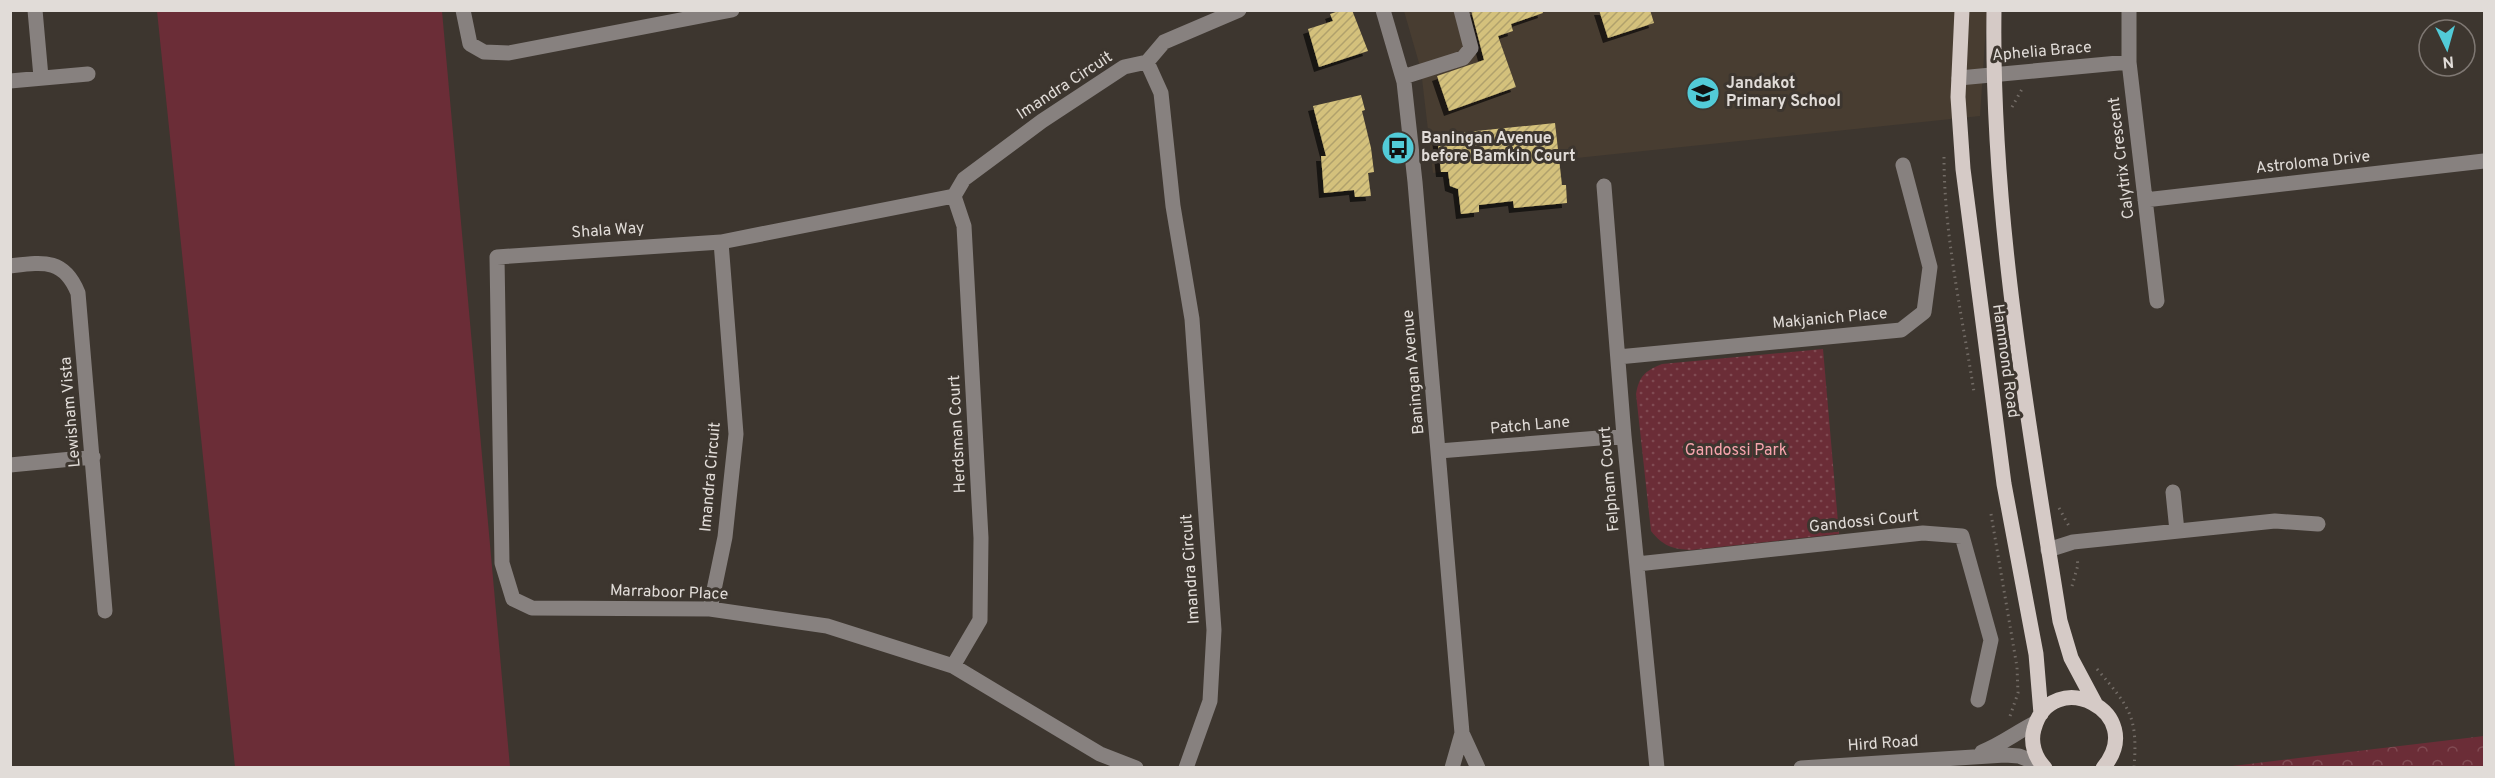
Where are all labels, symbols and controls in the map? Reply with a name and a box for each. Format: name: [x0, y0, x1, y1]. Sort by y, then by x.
north arrow: [2417, 18, 2477, 78]
street label: Aphelia Brace: [1991, 38, 2093, 66]
street label: Imandra Circuit: [1013, 48, 1117, 124]
text: N: [2442, 50, 2455, 71]
place label: Jandakot Primary School: [1726, 74, 1841, 112]
school or university icon: Jandakot Primary School: [1685, 75, 1721, 111]
street label: Calytrix Crescent: [2105, 96, 2139, 220]
place label: Baningan Avenue before Bamkin Court: [1421, 129, 1575, 167]
bus stop icon: Baningan Avenue before Bamkin Court: [1380, 130, 1416, 166]
street label: Astroloma Drive: [2255, 147, 2371, 179]
street label: Shala Way: [571, 218, 645, 244]
street label: Hammond Road: [1987, 303, 2023, 419]
street label: Makjanich Place: [1772, 304, 1888, 334]
street label: Baningan Avenue: [1399, 309, 1429, 435]
street label: Lewisham Vista: [56, 356, 86, 468]
street label: Herdsman Court: [945, 374, 971, 494]
street label: Patch Lane: [1489, 413, 1571, 439]
street label: Imandra Circuit: [696, 421, 726, 533]
street label: Felpham Court: [1595, 426, 1625, 532]
park label: Gandossi Park: [1685, 441, 1787, 461]
street label: Gandossi Court: [1808, 506, 1920, 538]
street label: Imandra Circuit: [1177, 513, 1205, 625]
street label: Marraboor Place: [609, 581, 729, 605]
street label: Hird Road: [1847, 732, 1919, 756]

